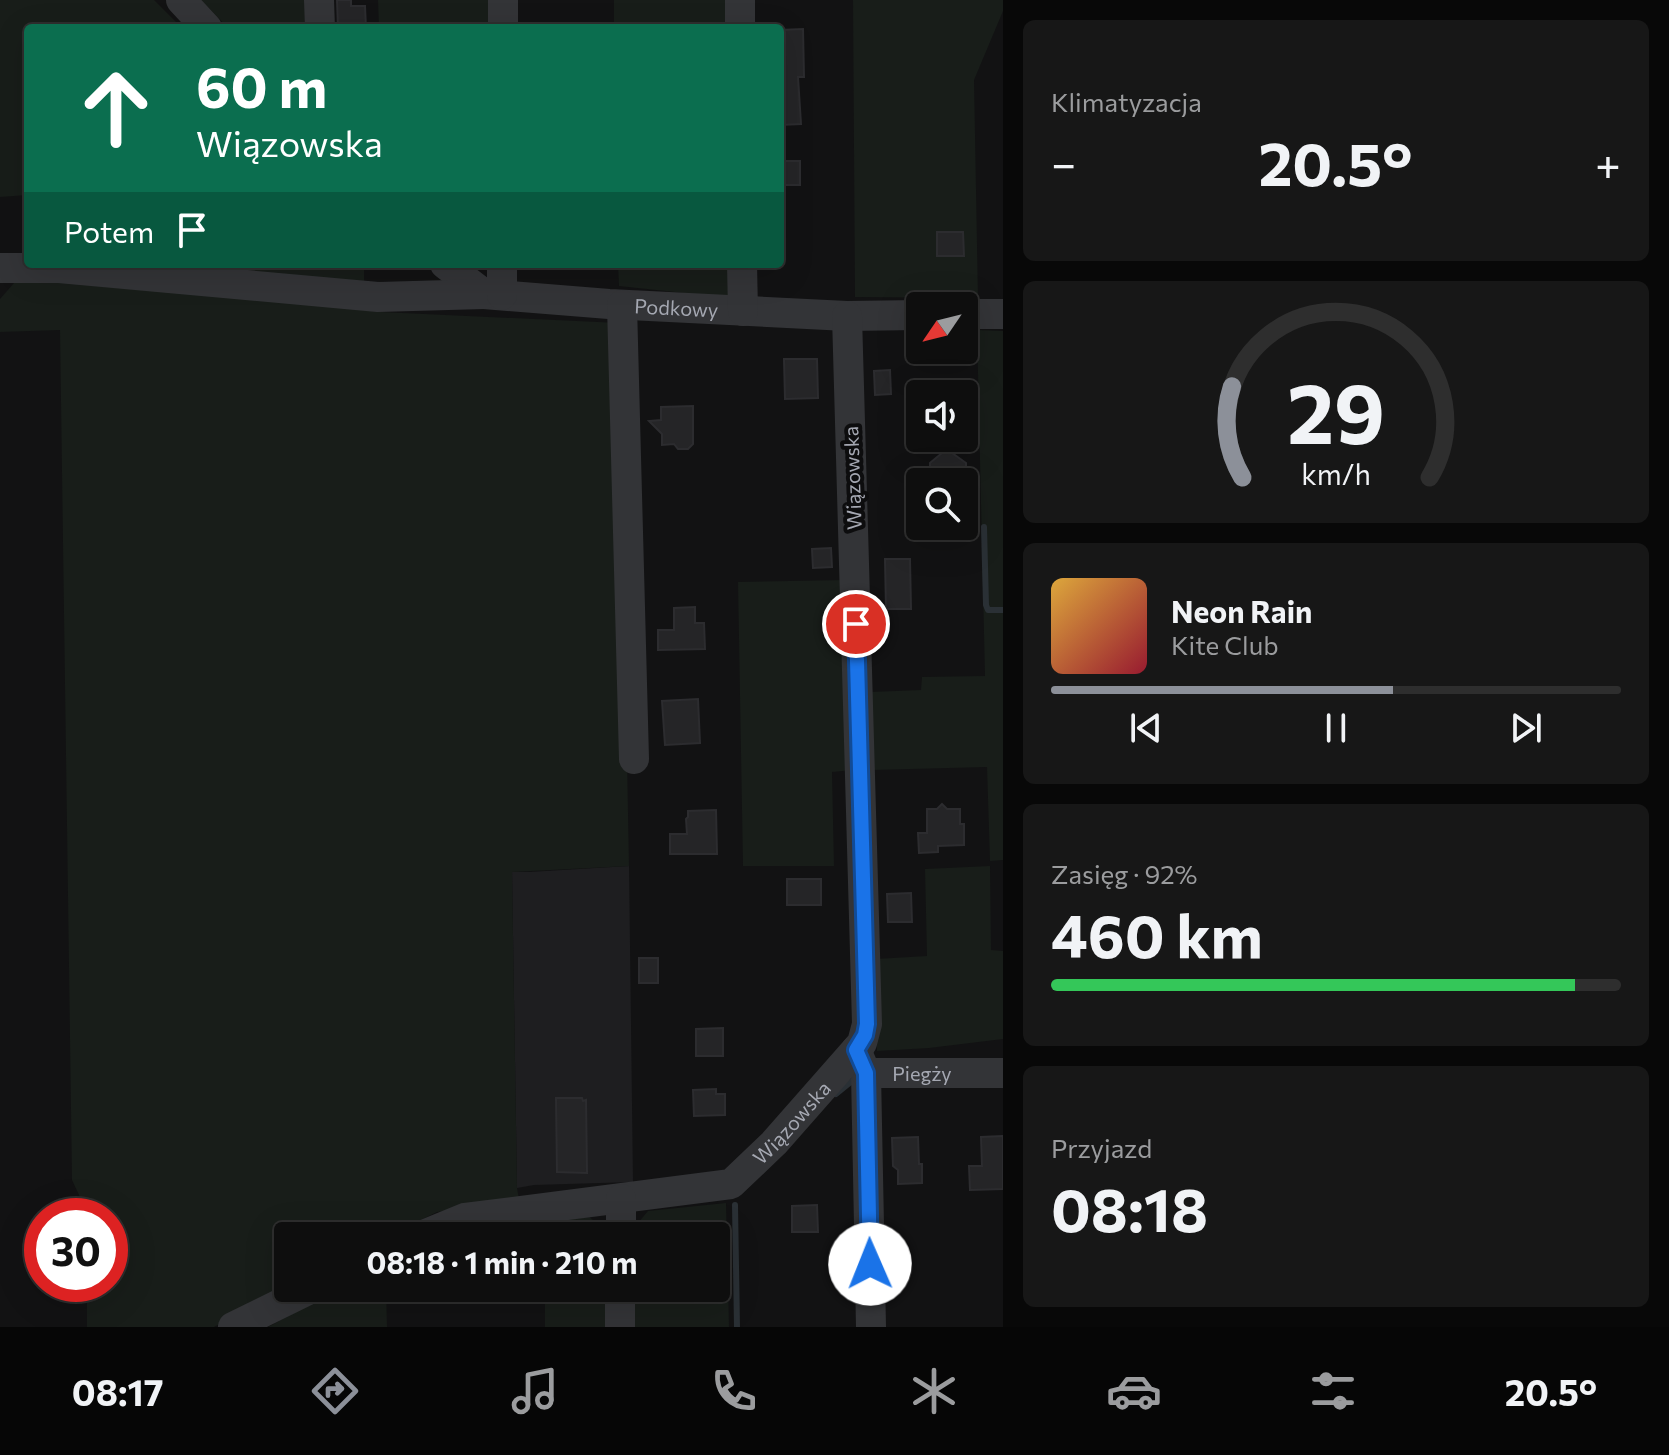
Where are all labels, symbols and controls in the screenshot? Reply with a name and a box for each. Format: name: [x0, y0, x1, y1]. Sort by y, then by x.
text: 60 m: [196, 51, 327, 120]
icon: ahead: [64, 56, 168, 160]
text: Klimatyzacja: [1051, 86, 1202, 117]
text: Wiązowska: [196, 120, 383, 164]
text: 20.5°: [1259, 125, 1413, 198]
text: −: [1051, 135, 1076, 189]
text: +: [1595, 135, 1621, 189]
icon: arrive: [170, 208, 214, 252]
text: Potem: [64, 212, 154, 249]
north arrow: [906, 292, 978, 364]
map controls: [906, 292, 978, 540]
street label: Podkowy: [634, 293, 719, 321]
text: 29: [1287, 359, 1385, 461]
button: sound: [906, 380, 978, 452]
street label: Wiązowska: [838, 426, 866, 530]
text: km/h: [1301, 456, 1371, 491]
button: search: [906, 468, 978, 540]
pin: [822, 590, 890, 658]
text: Neon Rain: [1171, 592, 1312, 629]
icon: arrive: [834, 602, 878, 646]
text: Kite Club: [1171, 629, 1279, 660]
icon: previous: [1124, 706, 1168, 750]
icon: pause: [1314, 706, 1358, 750]
icon: next: [1504, 706, 1548, 750]
text: Zasięg · 92%: [1051, 858, 1198, 889]
text: 460 km: [1051, 897, 1263, 970]
street label: Piegży: [892, 1061, 952, 1085]
street label: Wiązowska: [748, 1076, 835, 1169]
text: Przyjazd: [1051, 1132, 1152, 1163]
text: 08:18: [1051, 1171, 1208, 1244]
speed limit sign: 30: [24, 1198, 128, 1302]
position arrow: [828, 1222, 912, 1306]
text: 08:18 · 1 min · 210 m: [366, 1243, 638, 1280]
icon: directions: [307, 1363, 363, 1419]
icon: music: [507, 1363, 563, 1419]
icon: phone: [706, 1363, 762, 1419]
icon: climate: [906, 1363, 962, 1419]
icon: car: [1106, 1363, 1162, 1419]
icon: filters: [1305, 1363, 1361, 1419]
text: 08:17: [72, 1369, 164, 1413]
text: 20.5°: [1505, 1369, 1597, 1413]

